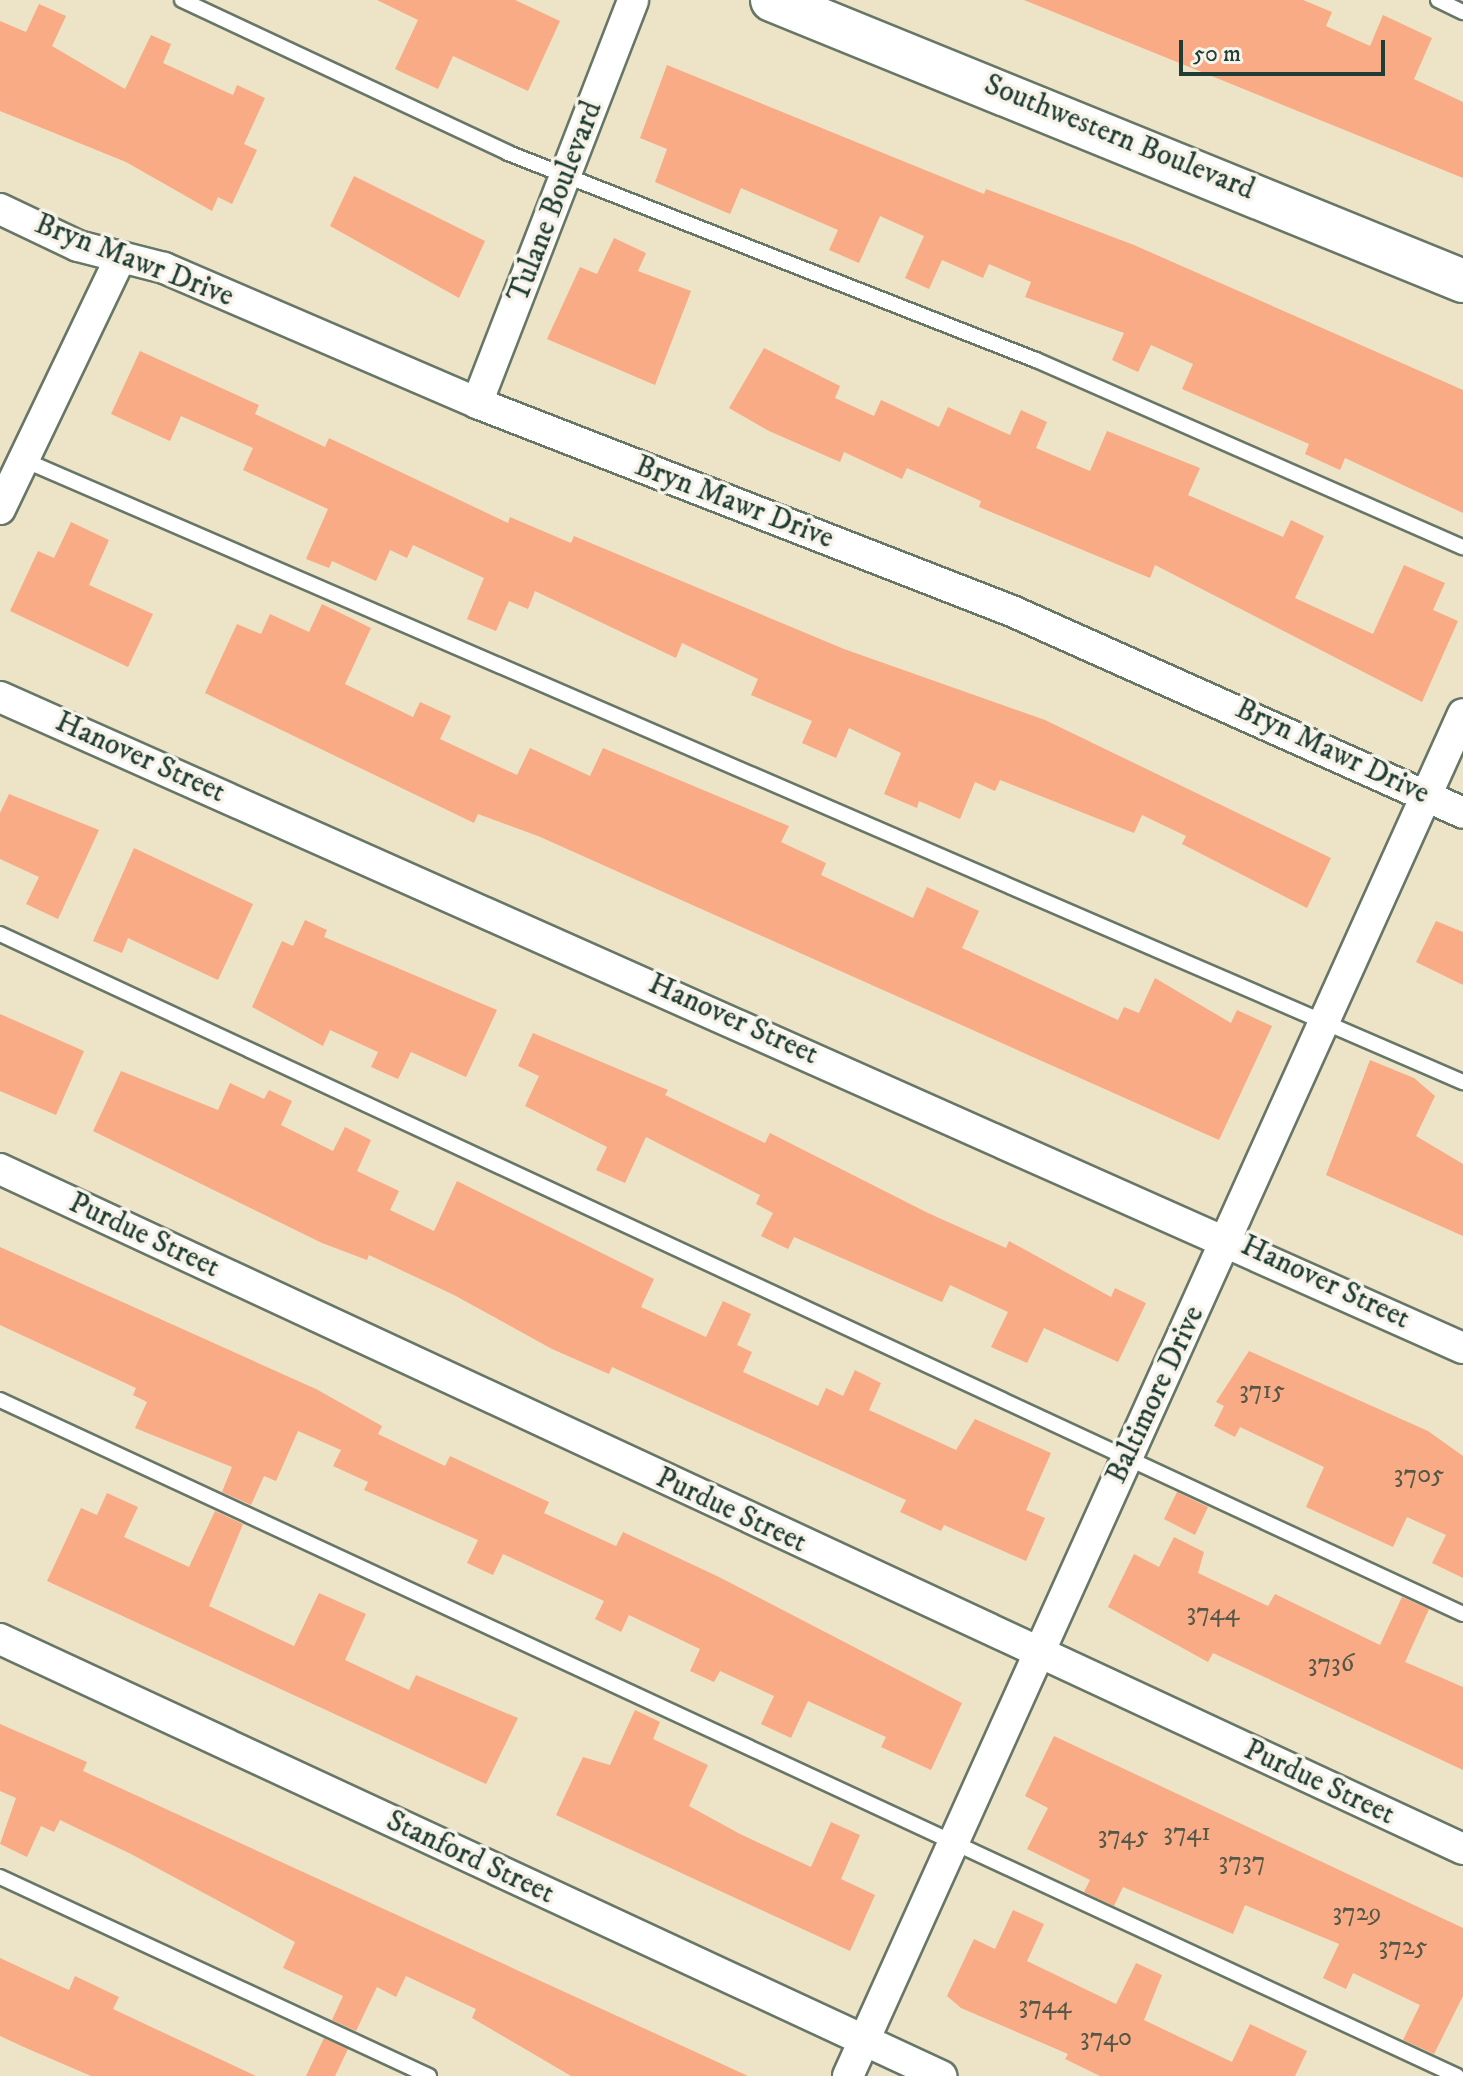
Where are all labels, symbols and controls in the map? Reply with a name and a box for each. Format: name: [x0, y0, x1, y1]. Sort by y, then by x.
scale bar: [1183, 24, 1389, 74]
text: 50 m: [1193, 39, 1241, 69]
street label: Southwestern Boulevard: [979, 67, 1259, 209]
street label: Tulane Boulevard: [501, 96, 611, 308]
street label: Bryn Mawr Drive: [30, 207, 238, 315]
street label: Bryn Mawr Drive: [630, 449, 838, 557]
street label: Bryn Mawr Drive: [1229, 691, 1435, 813]
street label: Hanover Street: [49, 705, 231, 811]
street label: Hanover Street: [642, 967, 824, 1073]
street label: Purdue Street: [63, 1185, 225, 1287]
street label: Hanover Street: [1235, 1228, 1415, 1338]
street label: Baltimore Drive: [1099, 1301, 1213, 1489]
house number: 3715: [1239, 1375, 1285, 1407]
house number: 3705: [1394, 1459, 1444, 1491]
street label: Purdue Street: [650, 1460, 812, 1562]
house number: 3744: [1187, 1597, 1239, 1629]
house number: 3736: [1308, 1648, 1354, 1680]
street label: Purdue Street: [1238, 1732, 1400, 1834]
street label: Stanford Street: [380, 1803, 560, 1913]
house number: 3741: [1163, 1817, 1211, 1849]
house number: 3745: [1098, 1820, 1148, 1852]
house number: 3737: [1219, 1846, 1265, 1878]
house number: 3729: [1332, 1897, 1382, 1929]
house number: 3725: [1379, 1931, 1427, 1963]
house number: 3744: [1019, 1990, 1071, 2022]
house number: 3740: [1080, 2022, 1132, 2054]

